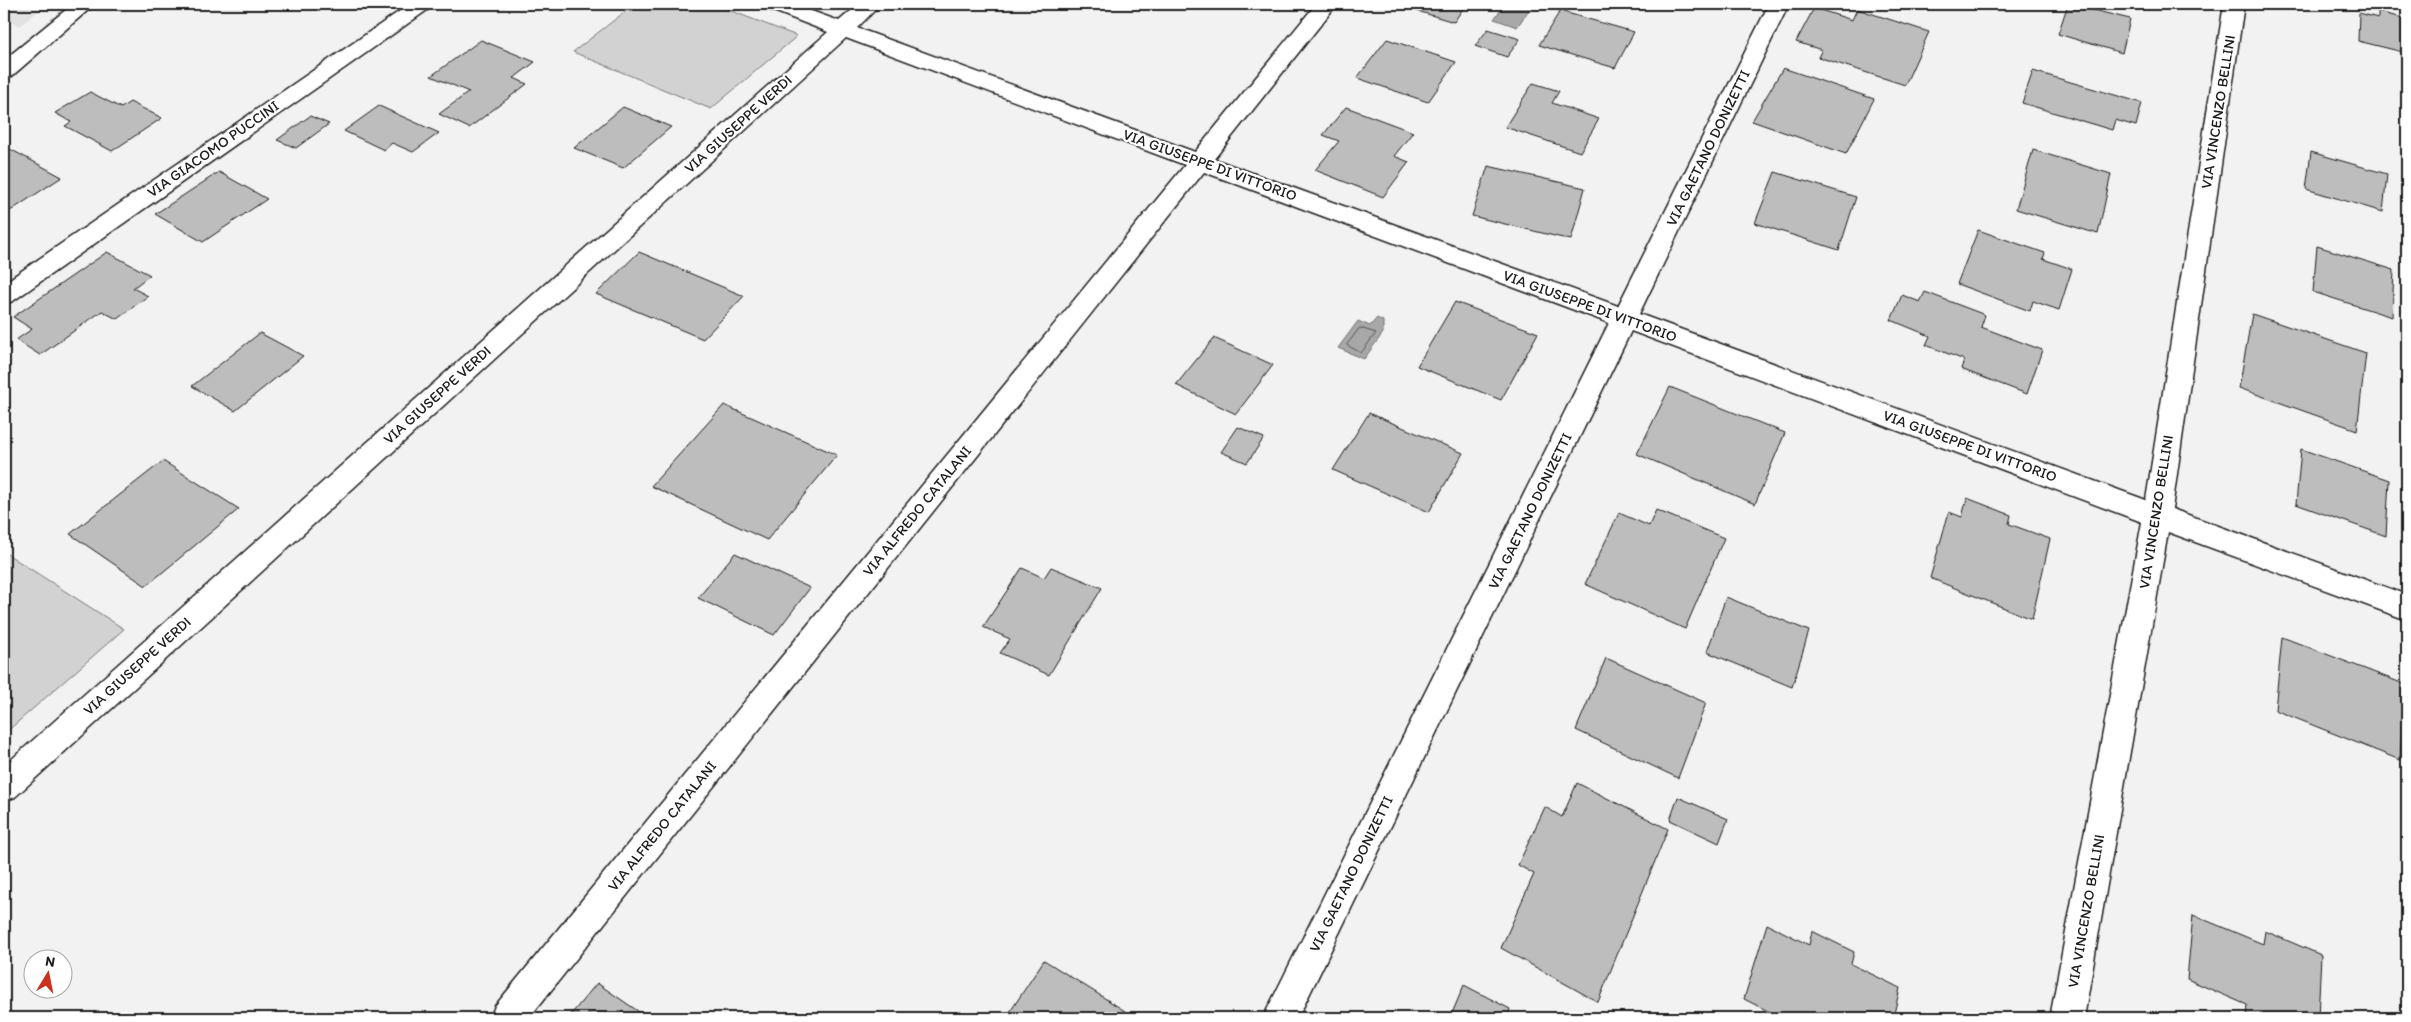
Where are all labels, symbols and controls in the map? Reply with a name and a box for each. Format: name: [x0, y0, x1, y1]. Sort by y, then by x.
street label: VIA VINCENZO BELLINI: [2197, 34, 2239, 190]
street label: VIA GAETANO DONIZETTI: [1662, 67, 1754, 229]
street label: VIA GIUSEPPE VERDI: [681, 71, 795, 177]
street label: VIA GIACOMO PUCCINI: [144, 97, 282, 201]
street label: VIA GIUSEPPE DI VITTORIO: [1121, 125, 1300, 205]
street label: VIA GIUSEPPE DI VITTORIO: [1501, 266, 1680, 346]
street label: VIA GIUSEPPE VERDI: [380, 342, 494, 448]
street label: VIA GIUSEPPE DI VITTORIO: [1881, 406, 2060, 486]
street label: VIA GAETANO DONIZETTI: [1484, 430, 1576, 592]
street label: VIA VINCENZO BELLINI: [2135, 434, 2177, 590]
street label: VIA ALFREDO CATALANI: [859, 442, 975, 580]
street label: VIA GIUSEPPE VERDI: [80, 613, 194, 719]
street label: VIA ALFREDO CATALANI: [604, 757, 720, 895]
street label: VIA GAETANO DONIZETTI: [1305, 793, 1397, 955]
street label: VIA VINCENZO BELLINI: [2064, 833, 2108, 989]
north arrow: [22, 950, 72, 1000]
text: N: [44, 952, 56, 971]

